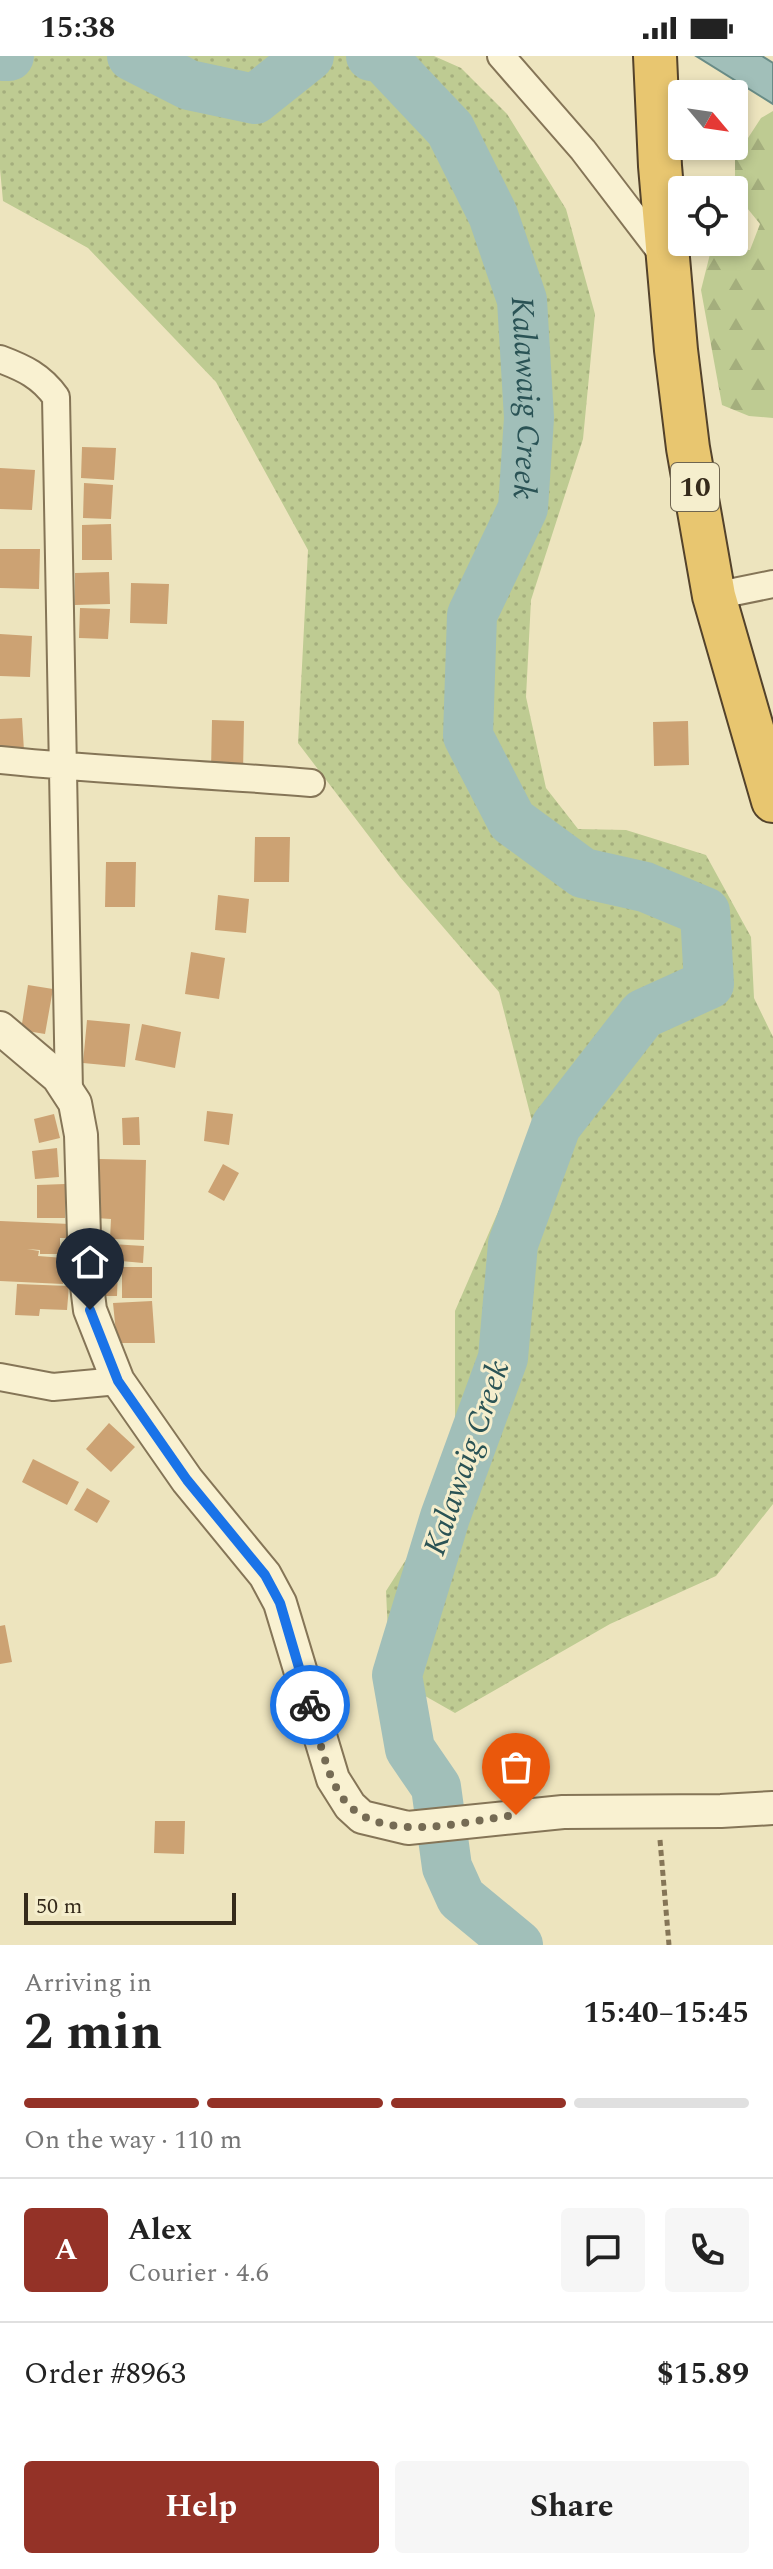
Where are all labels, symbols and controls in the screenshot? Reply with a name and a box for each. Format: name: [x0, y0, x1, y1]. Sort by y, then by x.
text: 15:38: [40, 5, 115, 51]
north arrow: [668, 80, 748, 160]
map controls: [668, 80, 748, 256]
button: locate: [668, 176, 748, 256]
water label: Kalawaig Creek: [497, 295, 554, 501]
road number: 10: [671, 463, 719, 511]
pin: [56, 1228, 124, 1310]
icon: home: [68, 1240, 112, 1284]
water label: Kalawaig Creek: [411, 1354, 523, 1562]
courier: [270, 1665, 350, 1745]
icon: bike: [288, 1683, 332, 1727]
pin: [482, 1733, 550, 1815]
icon: bag: [494, 1745, 538, 1789]
scale bar: [24, 1889, 236, 1925]
text: 50 m: [36, 1890, 82, 1923]
text: Arriving in: [24, 1963, 152, 2003]
text: 15:40–15:45: [583, 1990, 749, 2036]
text: 2 min: [24, 1993, 162, 2072]
text: On the way · 110 m: [24, 2120, 242, 2160]
text: Alex: [128, 2207, 192, 2253]
button: chat: [561, 2208, 645, 2292]
button: phone: [665, 2208, 749, 2292]
text: A: [54, 2227, 78, 2273]
text: Courier · 4.6: [128, 2253, 269, 2293]
text: Order #8963: [24, 2351, 186, 2397]
text: $15.89: [657, 2351, 749, 2397]
button: Help: [24, 2461, 379, 2553]
button: Share: [395, 2461, 749, 2553]

